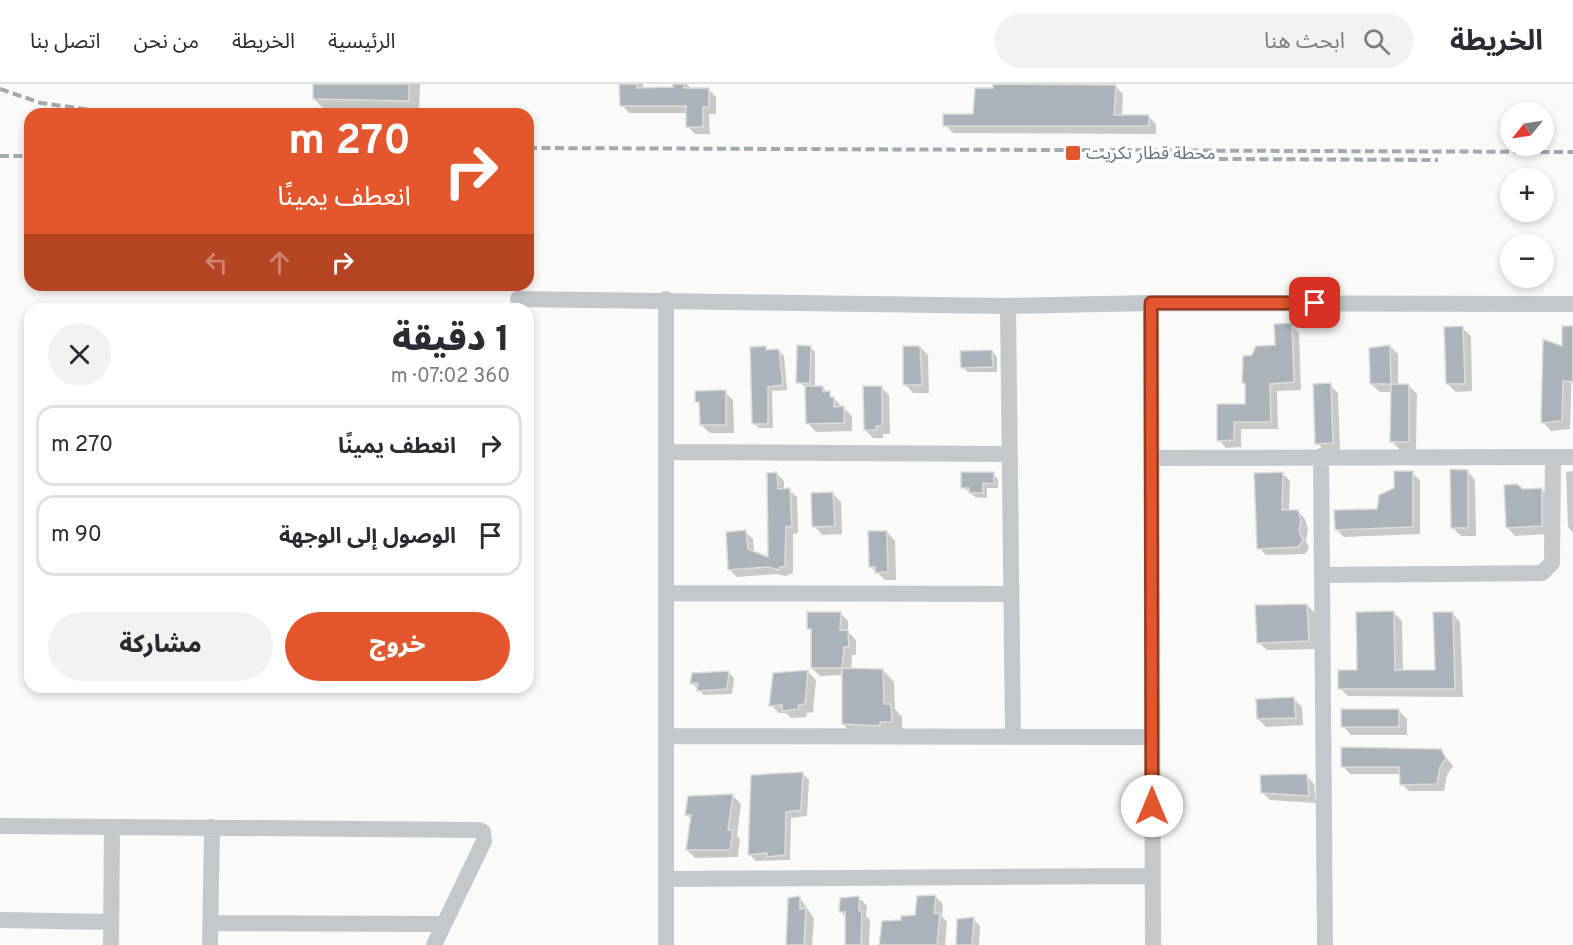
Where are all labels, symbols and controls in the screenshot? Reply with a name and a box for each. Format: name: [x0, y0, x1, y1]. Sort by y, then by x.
search box: [994, 14, 1414, 68]
icon: search: [1360, 25, 1393, 58]
text: الخريطة: [1450, 25, 1543, 61]
text: اتصل بنا: [30, 29, 100, 56]
text: من نحن: [133, 29, 199, 56]
text: الخريطة: [232, 29, 295, 56]
text: الرئيسية: [328, 29, 396, 56]
text: ابحث هنا: [1264, 29, 1345, 56]
north arrow: [1500, 102, 1554, 156]
map controls: [1500, 102, 1554, 288]
text: 270 m: [288, 116, 411, 169]
icon: right: [432, 132, 510, 210]
place label: محطة قطار تكريت: [1086, 143, 1216, 166]
marker: محطة قطار تكريت: [1064, 144, 1082, 162]
button: +: [1500, 168, 1554, 222]
text: انعطف يمينًا: [277, 181, 411, 215]
button: −: [1500, 234, 1554, 288]
icon: left: [200, 246, 233, 279]
icon: ahead: [263, 246, 296, 279]
icon: right: [326, 246, 359, 279]
pin: [1289, 277, 1340, 328]
icon: arrive: [1298, 286, 1331, 319]
text: 1 دقيقة: [392, 318, 510, 364]
button: close: [48, 323, 111, 386]
text: 360 m · 07:02: [391, 364, 510, 390]
icon: right: [474, 429, 507, 462]
text: 270 m: [51, 432, 113, 459]
text: انعطف يمينًا: [338, 434, 456, 461]
icon: arrive: [474, 519, 507, 552]
text: 90 m: [51, 522, 102, 549]
text: الوصول إلى الوجهة: [279, 524, 456, 551]
button: مشاركة: [48, 612, 273, 681]
button: خروج: [285, 612, 510, 681]
position arrow: [1120, 774, 1184, 838]

